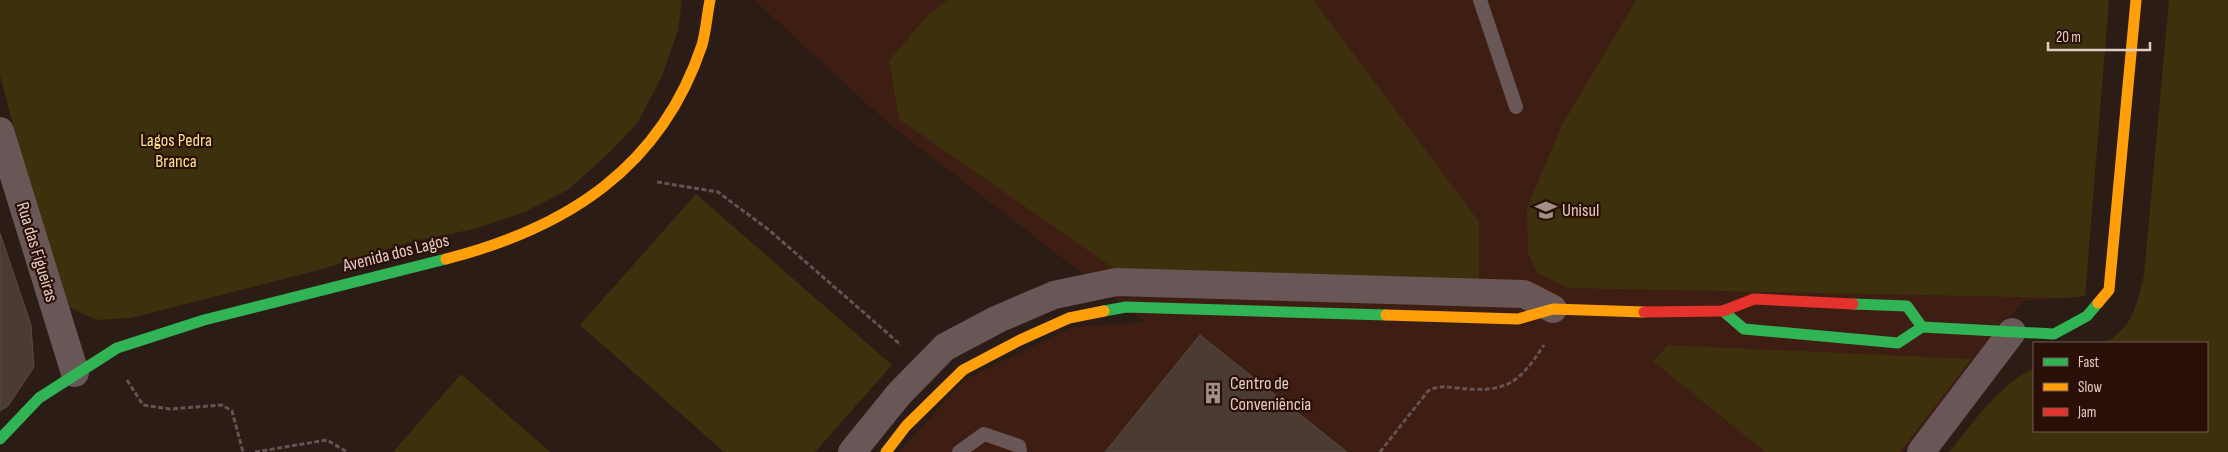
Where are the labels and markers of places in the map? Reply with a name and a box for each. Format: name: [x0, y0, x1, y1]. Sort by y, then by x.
school or university icon: Unisul: [1533, 197, 1559, 223]
place label: Unisul: [1562, 200, 1599, 221]
place label: Centro de Conveniência: [1230, 373, 1311, 415]
building icon: Centro de Conveniência: [1200, 380, 1226, 406]

